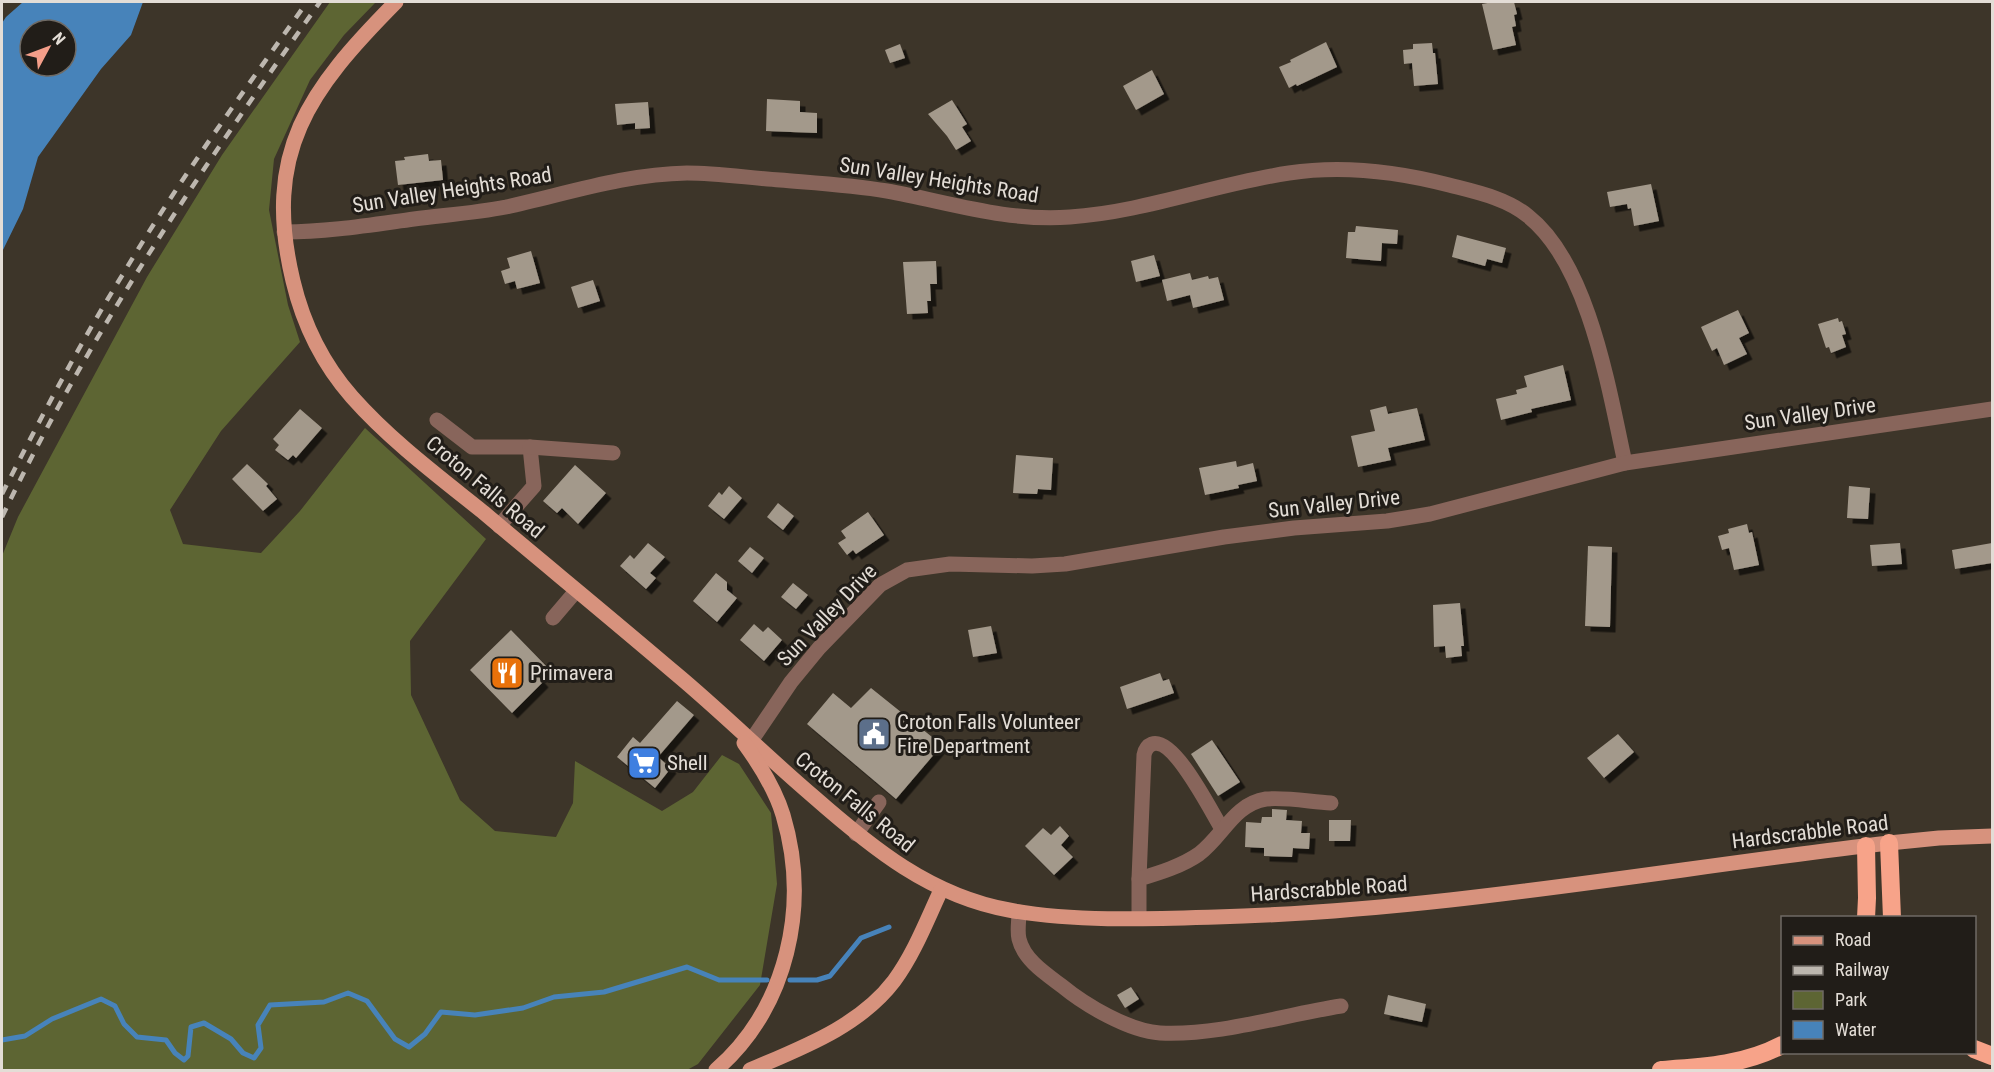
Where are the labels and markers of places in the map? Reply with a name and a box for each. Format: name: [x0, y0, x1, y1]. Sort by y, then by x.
restaurant icon: Primavera: [489, 655, 525, 691]
place label: Primavera: [530, 661, 613, 685]
place label: Croton Falls Volunteer Fire Department: [897, 710, 1080, 758]
public building icon: Croton Falls Volunteer Fire Department: [856, 716, 892, 752]
supermarket icon: Shell: [626, 745, 662, 781]
place label: Shell: [667, 751, 708, 775]

